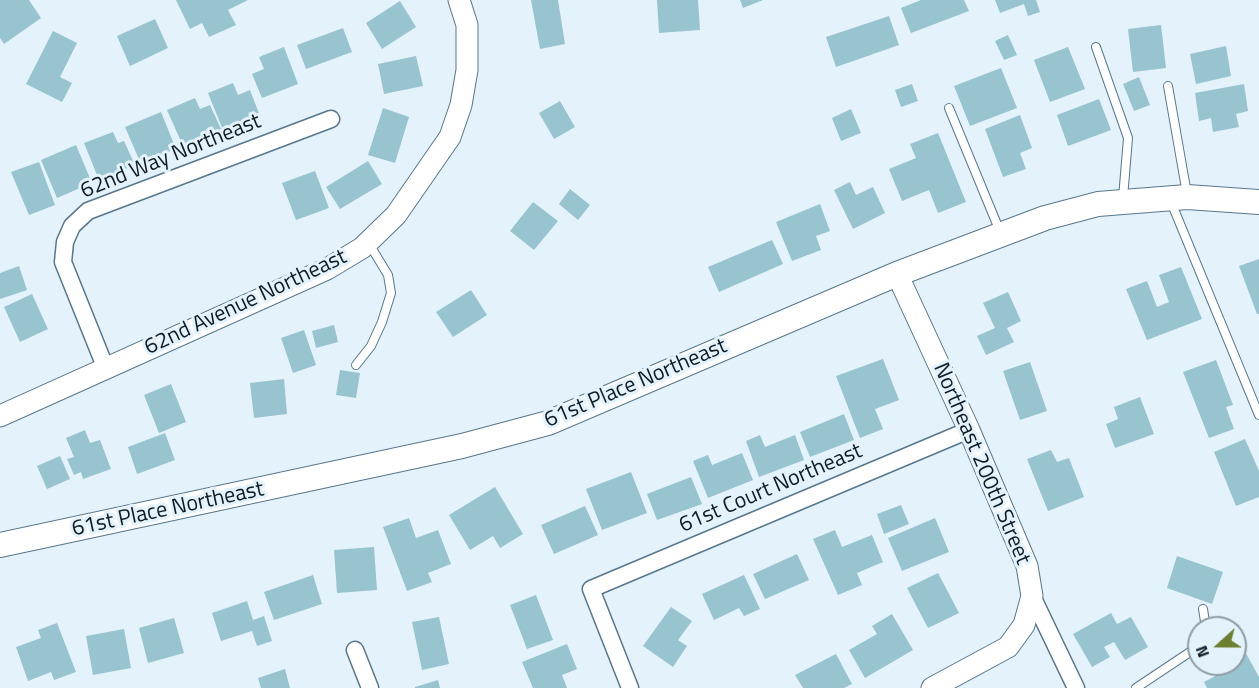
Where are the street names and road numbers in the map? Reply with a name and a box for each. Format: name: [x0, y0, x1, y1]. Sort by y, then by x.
street label: 62nd Way Northeast: [77, 109, 265, 205]
street label: 62nd Avenue Northeast: [141, 245, 351, 361]
street label: 61st Place Northeast: [541, 334, 731, 434]
street label: Northeast 200th Street: [927, 359, 1035, 569]
street label: 61st Court Northeast: [676, 439, 866, 539]
street label: 61st Place Northeast: [70, 477, 266, 543]

